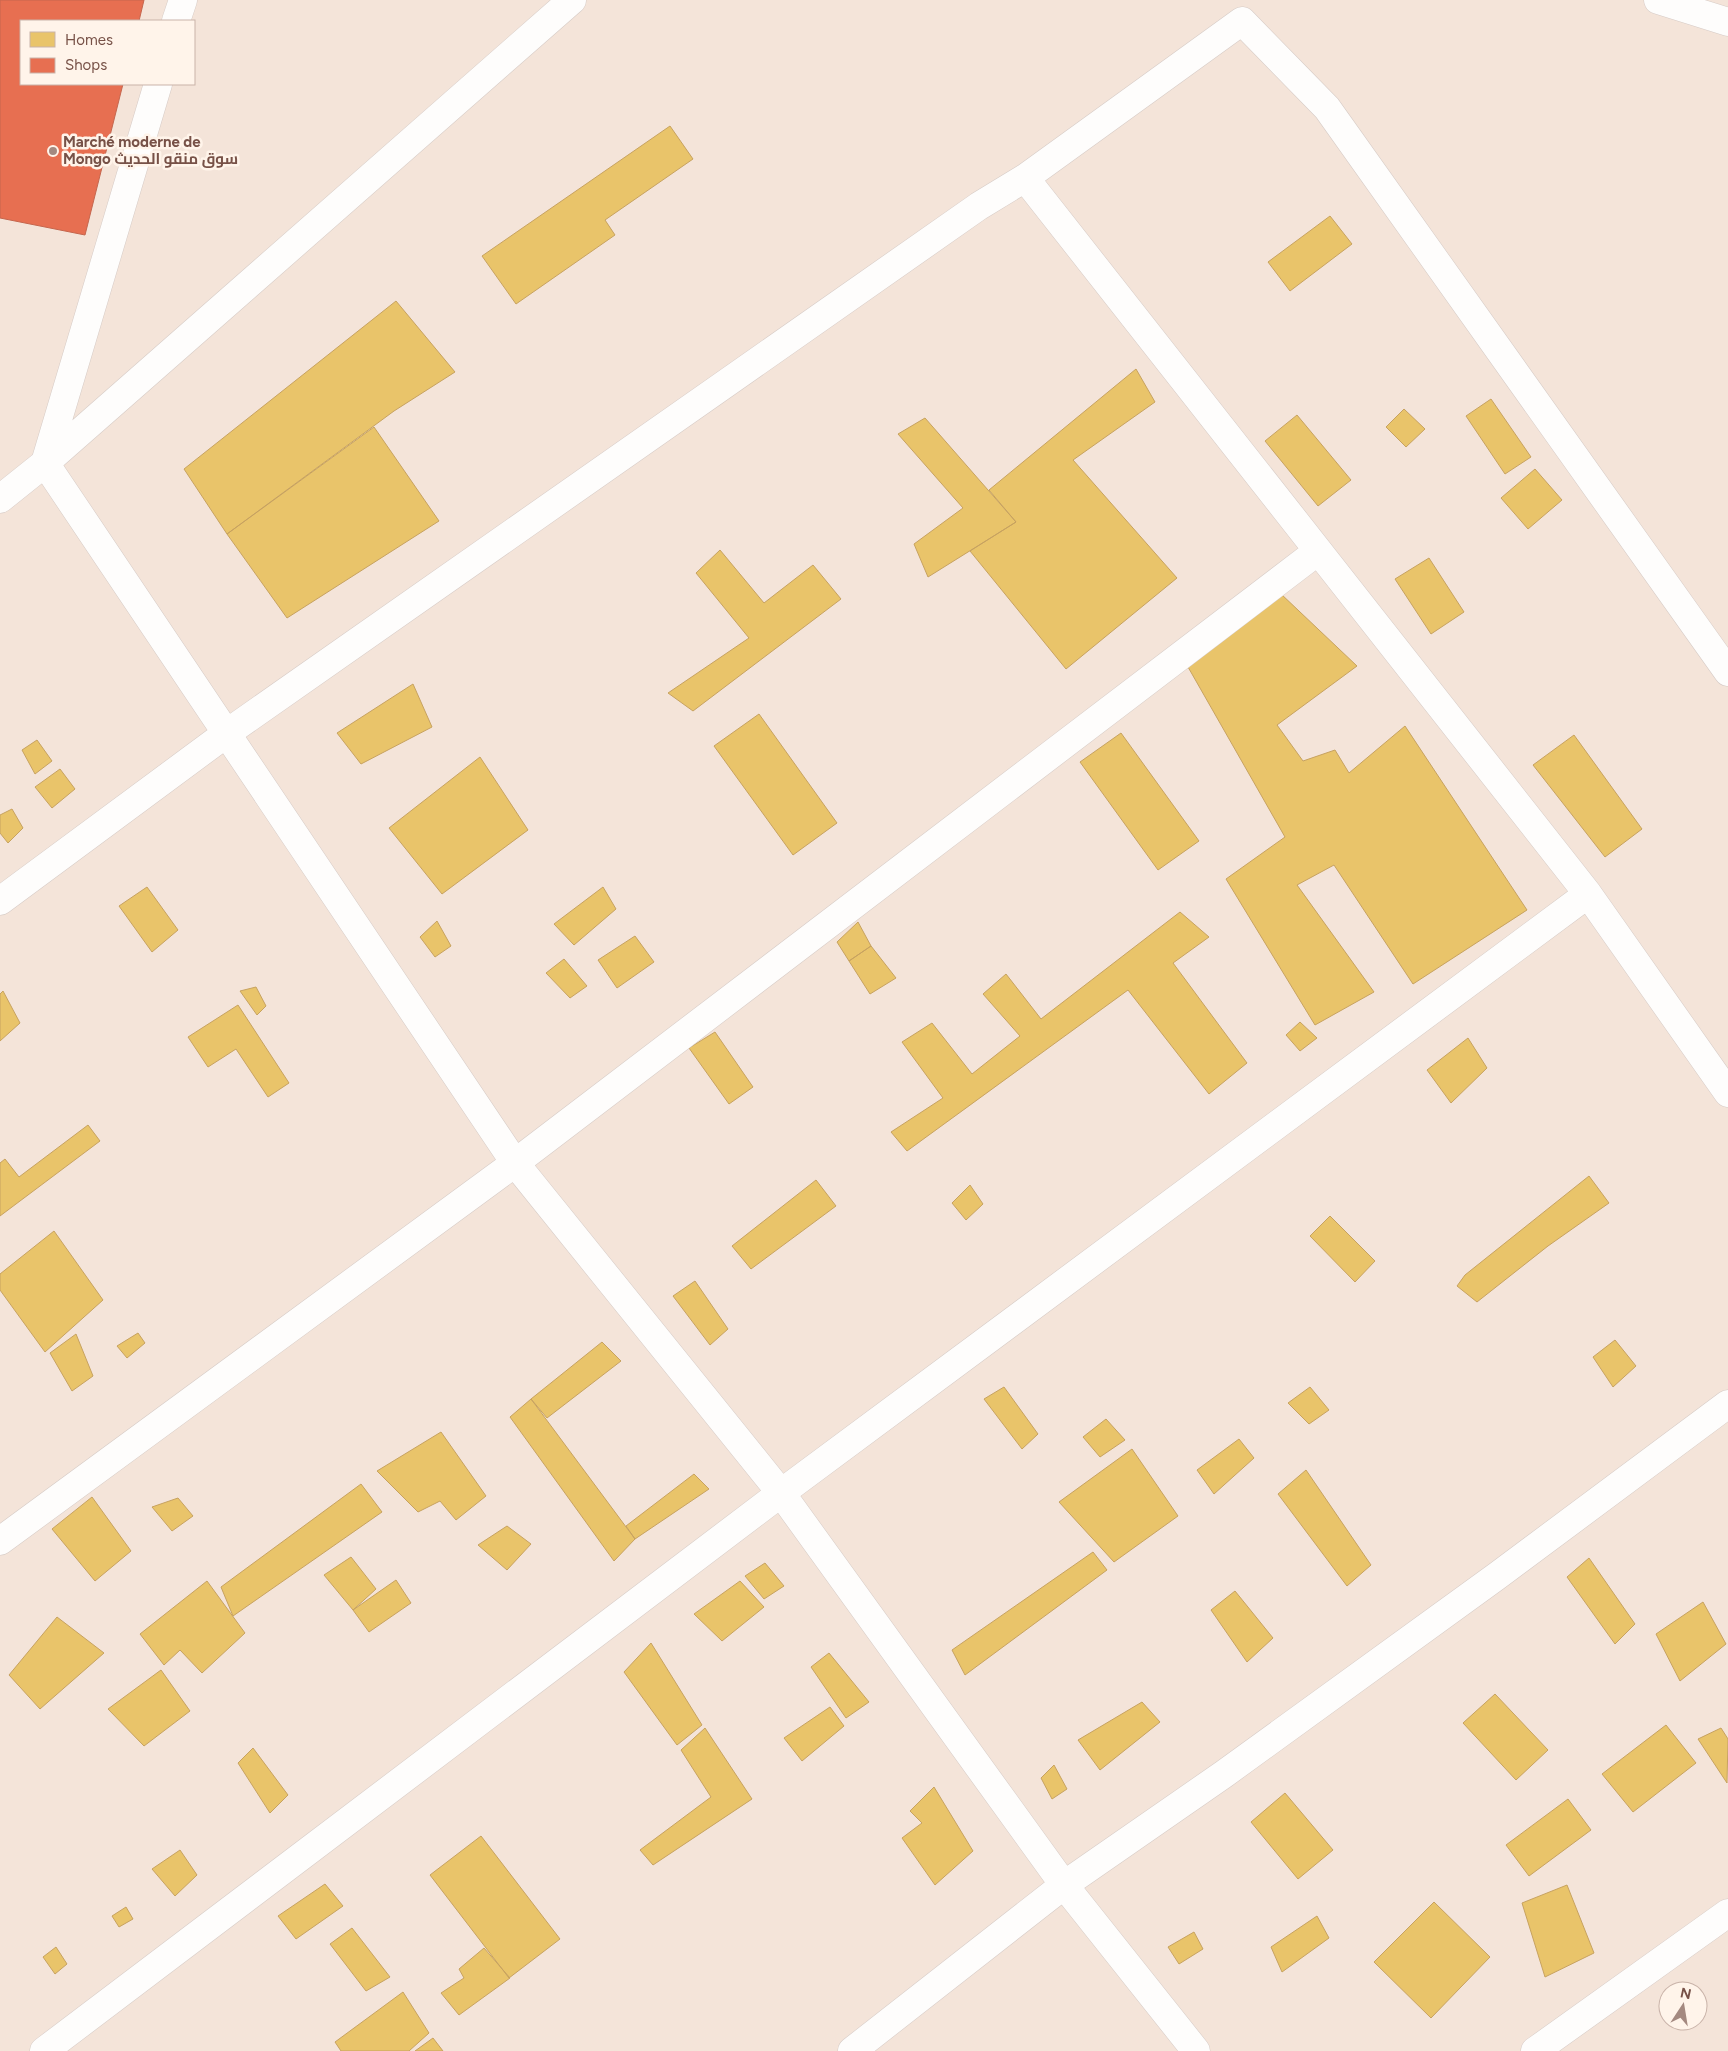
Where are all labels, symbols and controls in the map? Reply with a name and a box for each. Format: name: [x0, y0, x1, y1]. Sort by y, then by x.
legend: [20, 20, 195, 85]
text: Homes: [65, 31, 113, 49]
text: Shops: [65, 56, 107, 74]
place label: Marché moderne de Mongo سوق منقو الحديث: [63, 133, 238, 168]
marker: Marché moderne de Mongo سوق منقو الحديث: [47, 145, 59, 157]
north arrow: [1658, 1981, 1708, 2031]
text: N: [1679, 1984, 1693, 2003]

